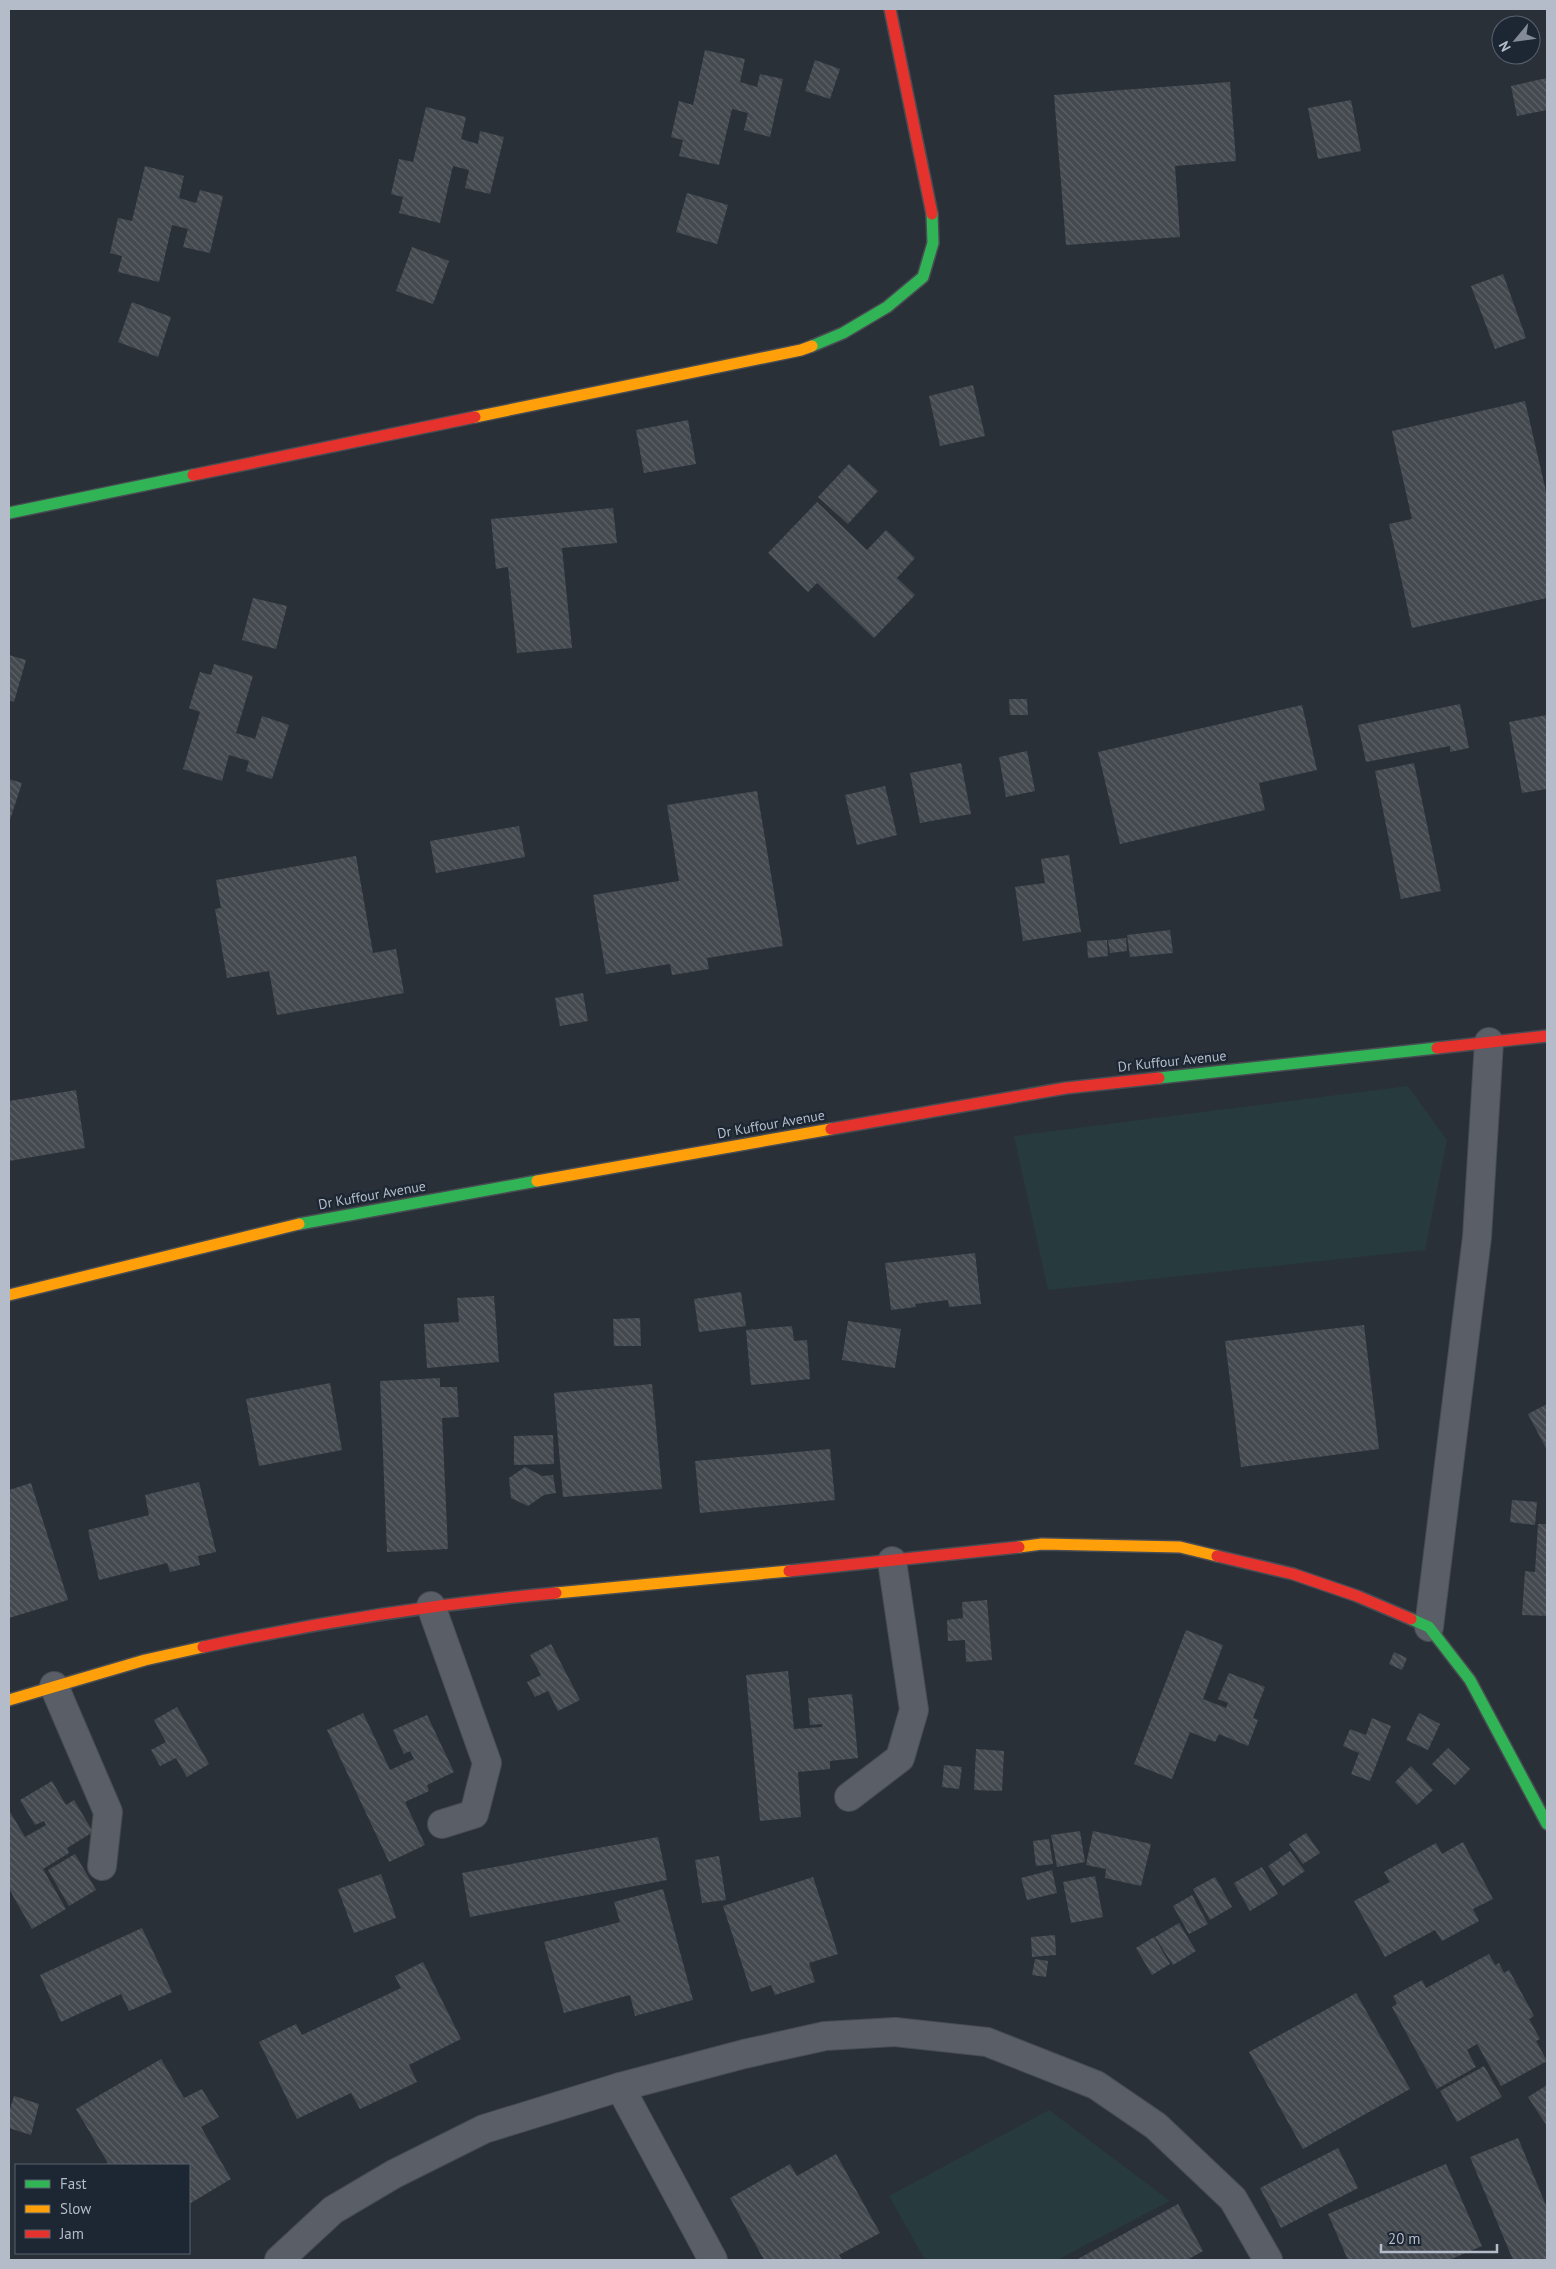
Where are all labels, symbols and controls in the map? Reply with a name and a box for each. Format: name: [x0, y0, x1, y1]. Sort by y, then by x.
north arrow: [1491, 15, 1541, 65]
text: N: [1495, 38, 1515, 55]
street label: Dr Kuffour Avenue: [1117, 1046, 1227, 1076]
street label: Dr Kuffour Avenue: [716, 1106, 826, 1142]
street label: Dr Kuffour Avenue: [317, 1177, 427, 1213]
legend: [15, 2164, 190, 2254]
text: Fast: [60, 2174, 87, 2193]
text: Slow: [60, 2199, 91, 2218]
scale bar: [1381, 2222, 1497, 2254]
text: Jam: [59, 2224, 84, 2243]
text: 20 m: [1388, 2229, 1421, 2248]

